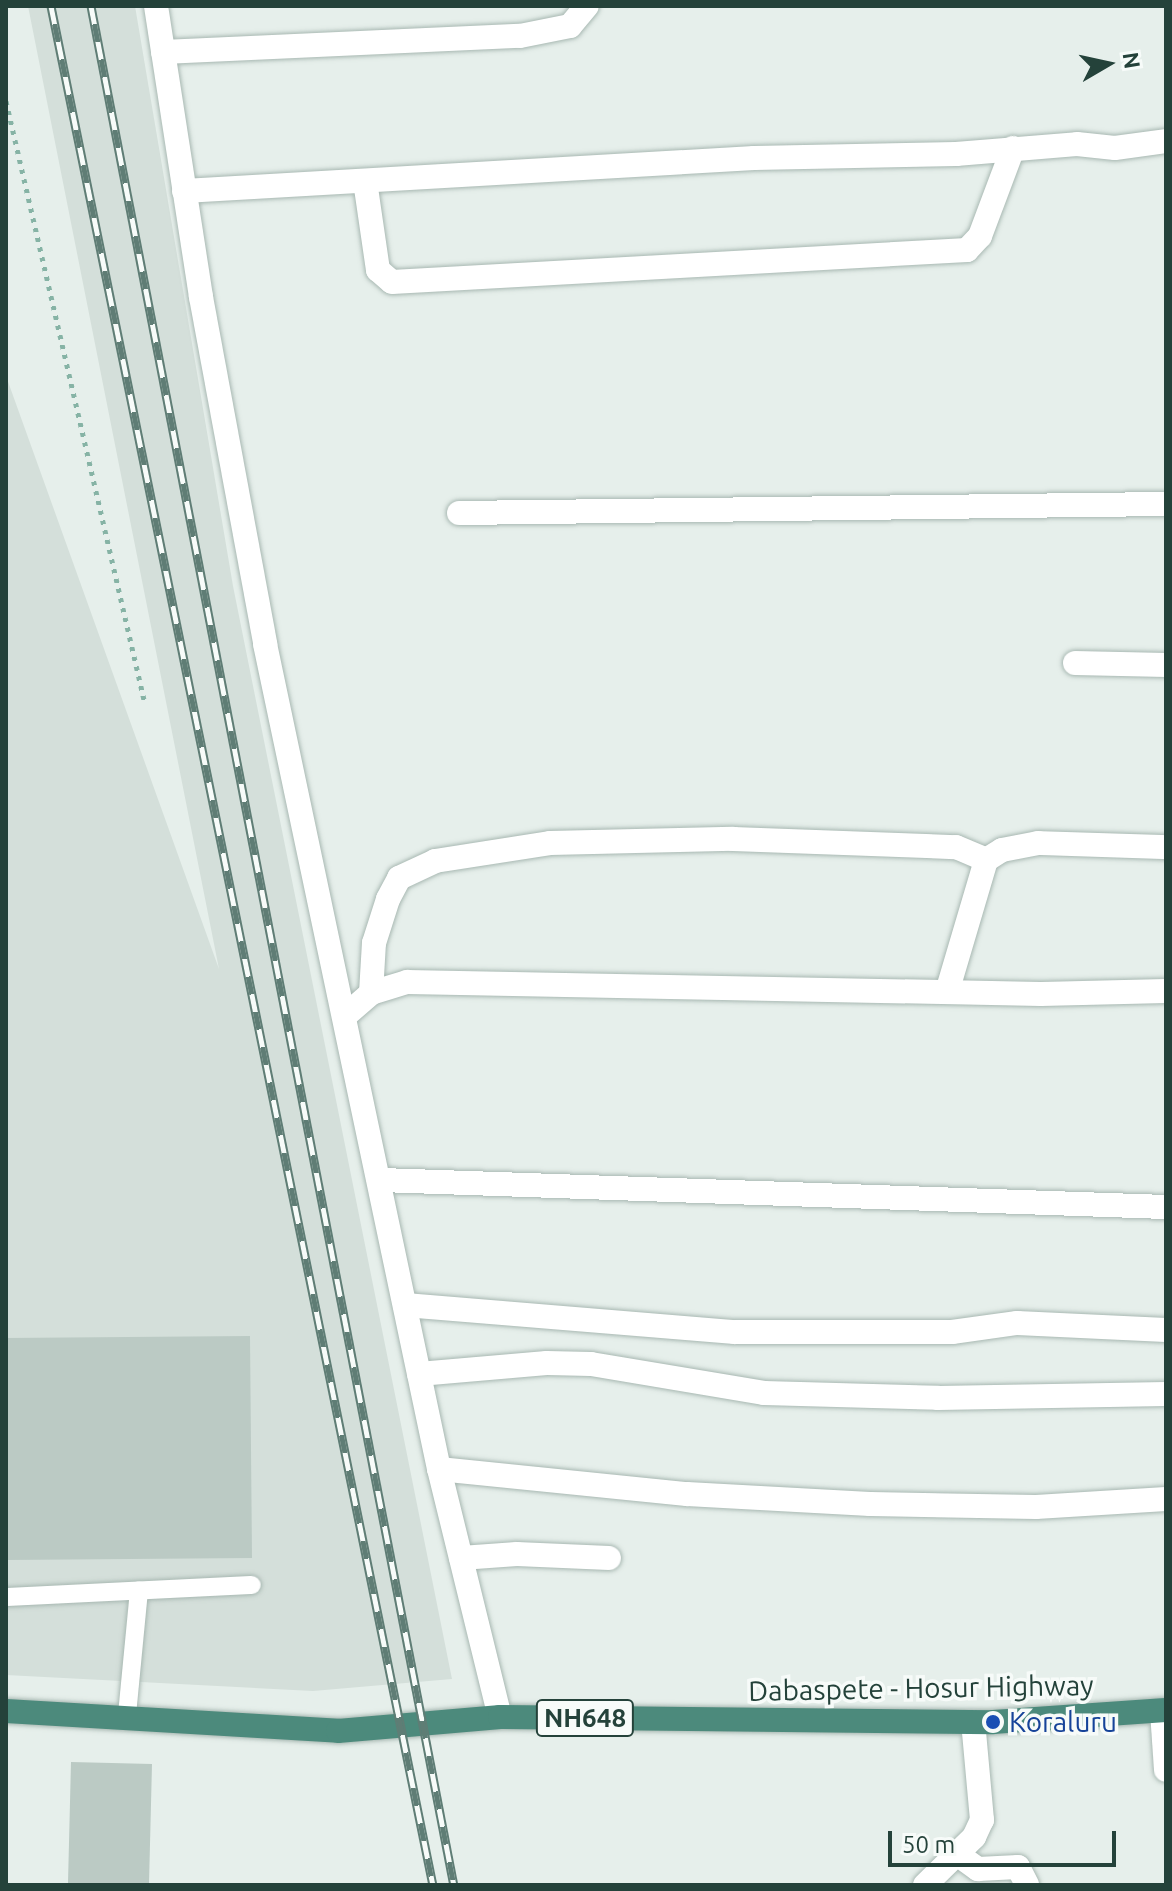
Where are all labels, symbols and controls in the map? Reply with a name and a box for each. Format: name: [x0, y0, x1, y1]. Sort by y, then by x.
north arrow: [1068, 24, 1148, 104]
text: N: [1119, 50, 1146, 70]
street label: Dabaspete - Hosur Highway: [748, 1668, 1094, 1708]
road number: NH648: [535, 1696, 635, 1740]
place label: Koraluru: [1009, 1705, 1117, 1739]
marker: Koraluru: [984, 1713, 1002, 1731]
scale bar: [892, 1815, 1120, 1865]
text: 50 m: [902, 1831, 955, 1858]

